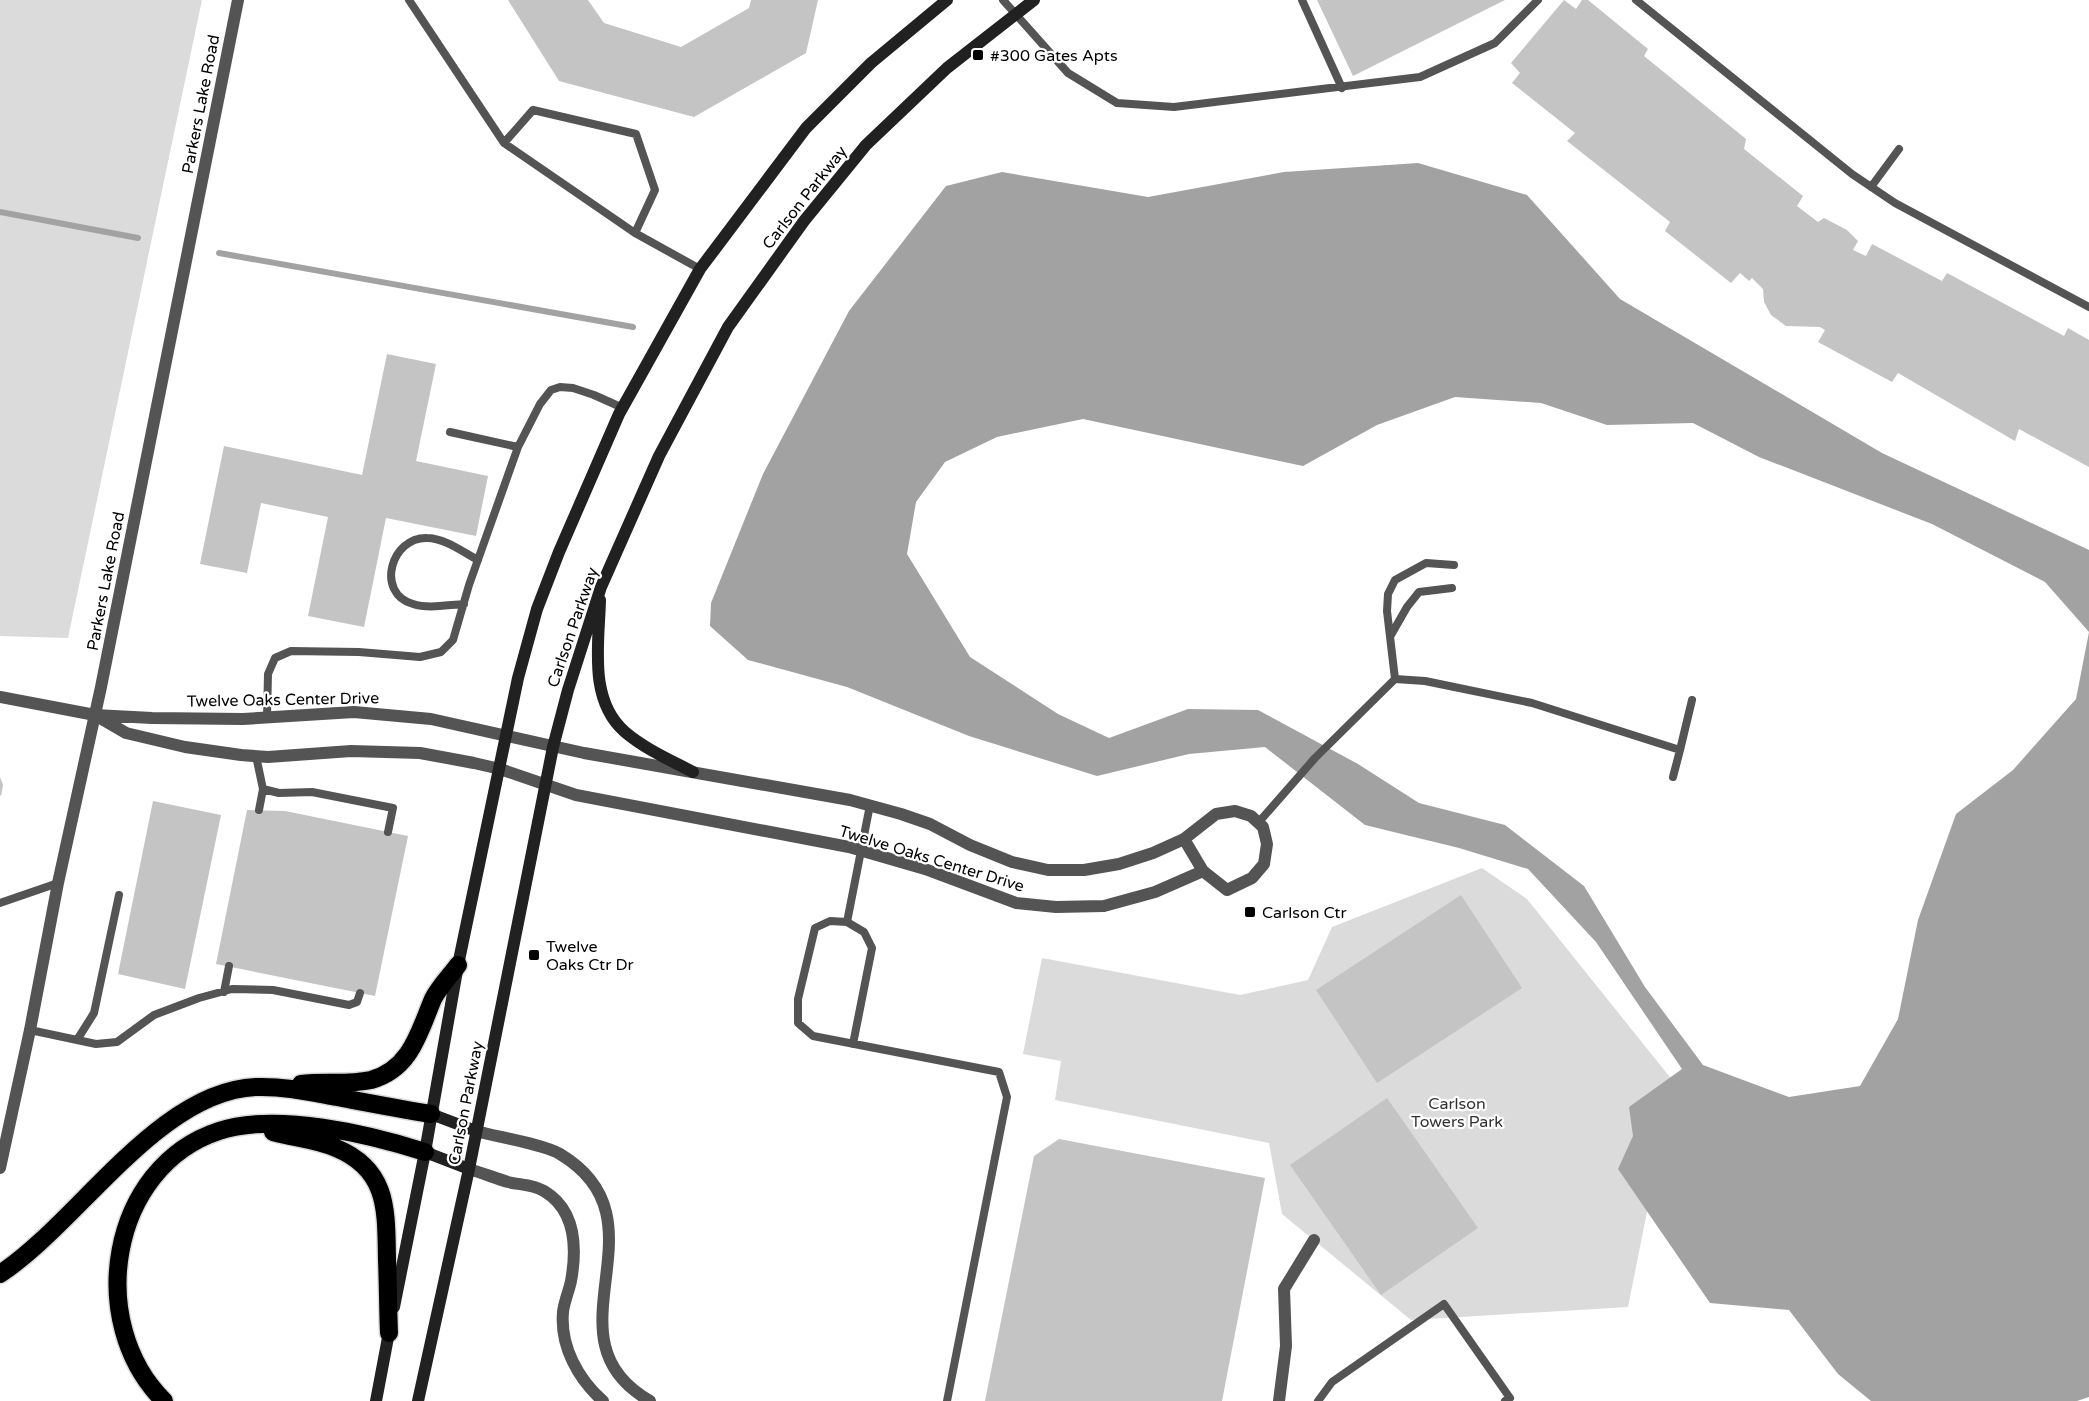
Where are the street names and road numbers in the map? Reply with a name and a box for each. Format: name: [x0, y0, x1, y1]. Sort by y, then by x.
street label: Parkers Lake Road: [178, 33, 224, 175]
street label: Carlson Parkway: [758, 142, 852, 253]
street label: Parkers Lake Road: [83, 510, 129, 652]
street label: Carlson Parkway: [543, 564, 603, 690]
street label: Twelve Oaks Center Drive: [187, 688, 379, 712]
street label: Twelve Oaks Center Drive: [837, 821, 1027, 897]
street label: Carlson Parkway: [444, 1039, 488, 1167]

